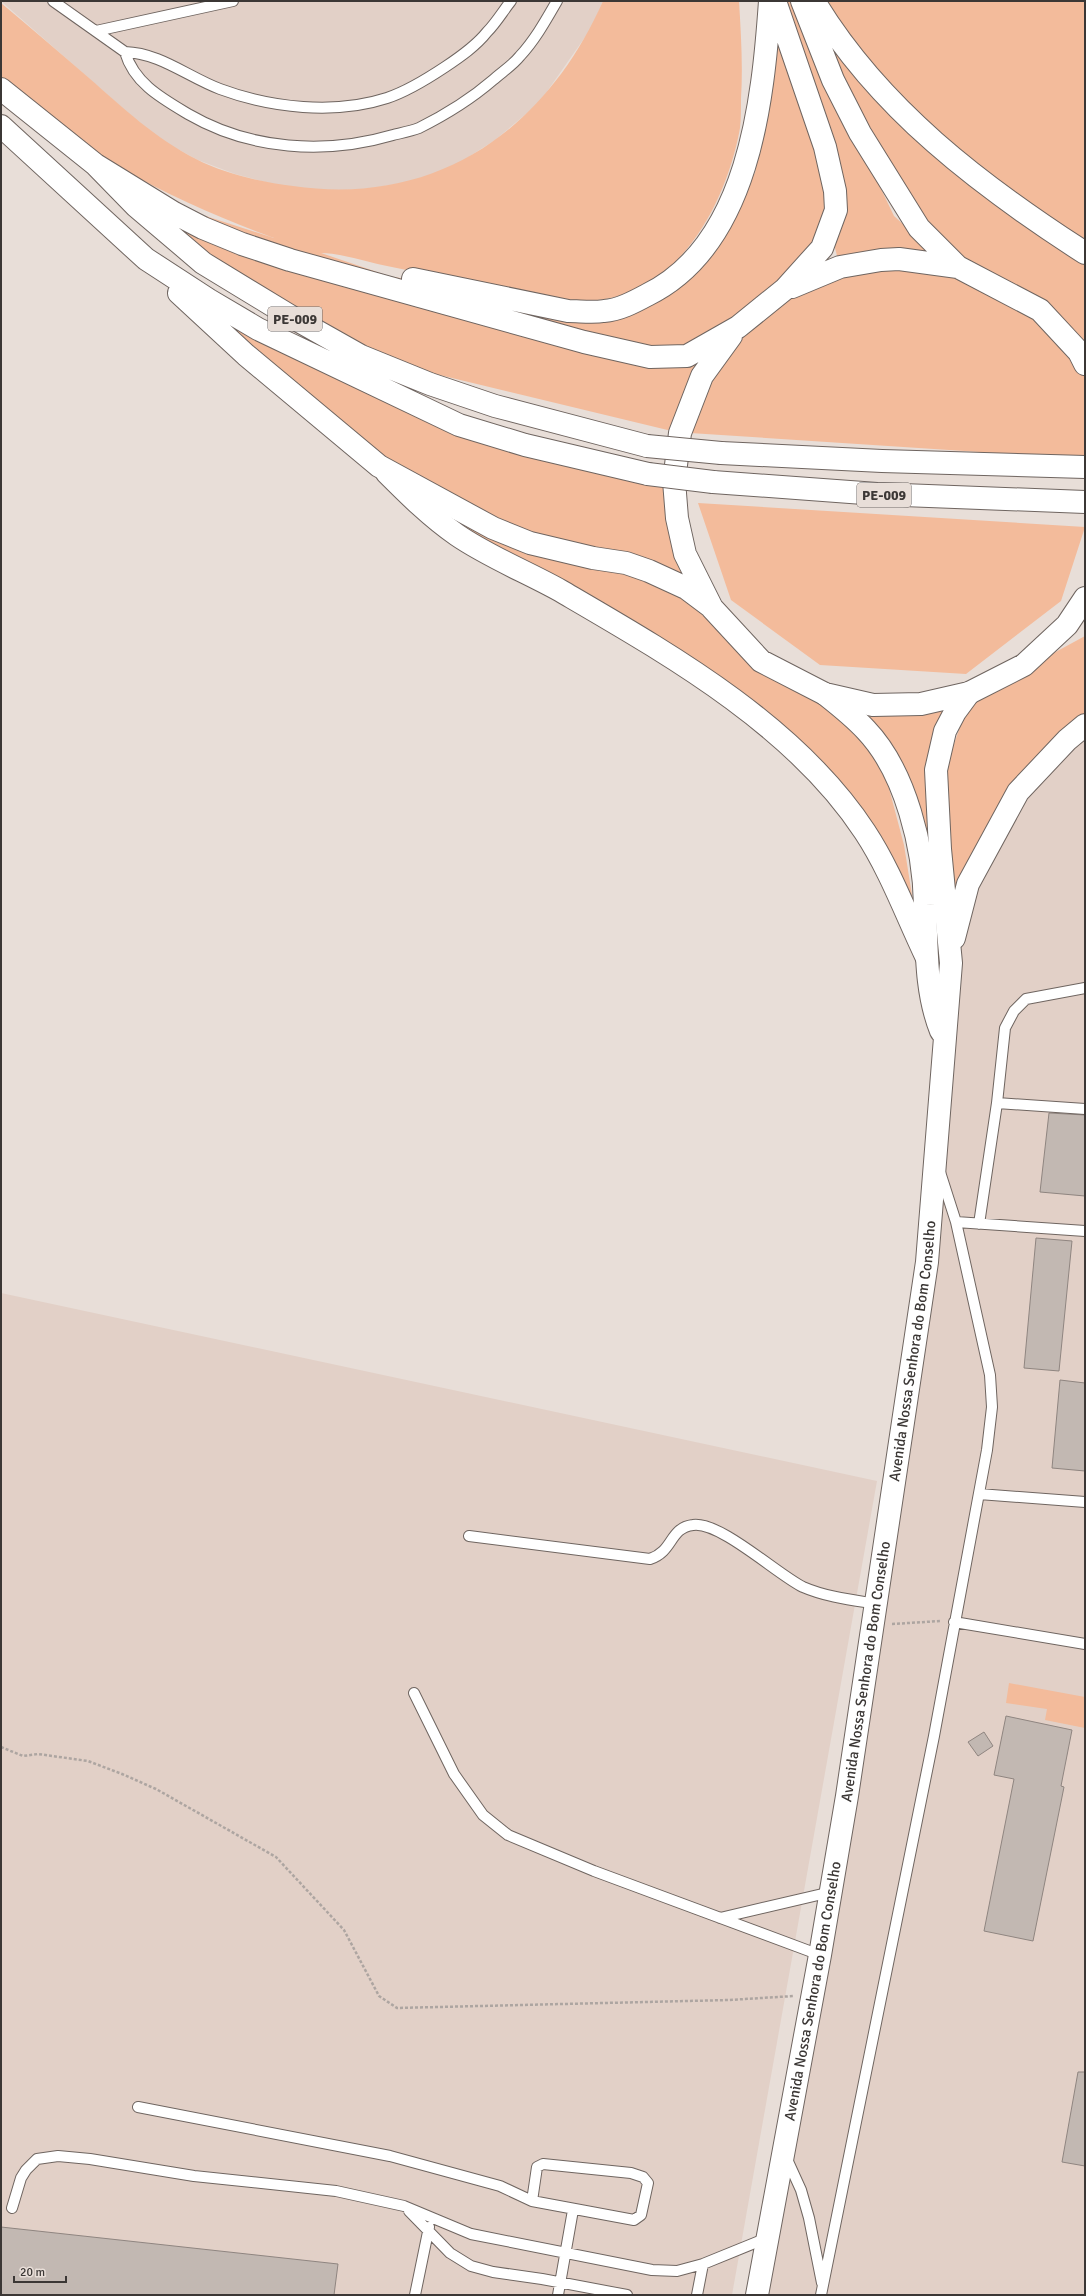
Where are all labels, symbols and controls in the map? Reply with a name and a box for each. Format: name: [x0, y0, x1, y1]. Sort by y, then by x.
road number: PE-009: [268, 307, 322, 331]
road number: PE-009: [857, 483, 911, 507]
street label: Avenida Nossa Senhora do Bom Conselho: [885, 1220, 939, 1483]
street label: Avenida Nossa Senhora do Bom Conselho: [837, 1540, 894, 1803]
street label: Avenida Nossa Senhora do Bom Conselho: [780, 1860, 845, 2122]
scale bar: [14, 2258, 66, 2284]
text: 20 m: [20, 2265, 45, 2280]

